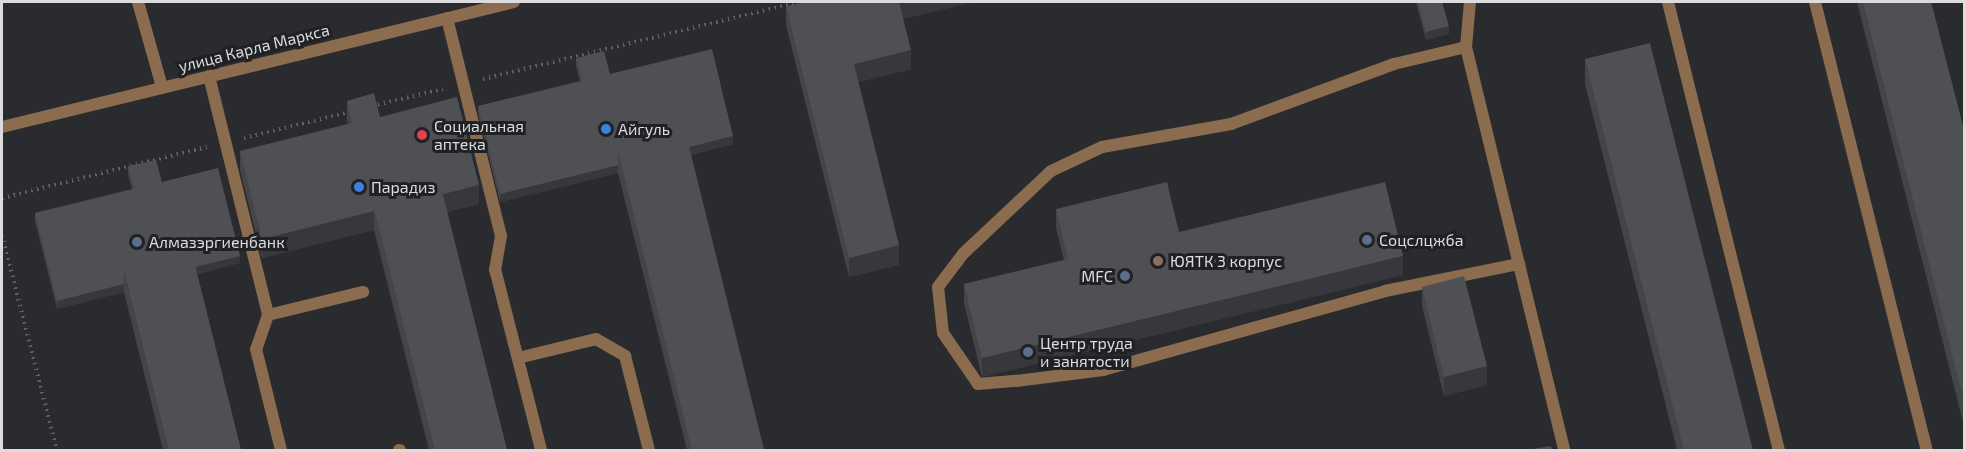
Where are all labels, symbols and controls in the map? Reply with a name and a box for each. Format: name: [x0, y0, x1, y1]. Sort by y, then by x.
street label: улица Карла Маркса: [177, 20, 331, 76]
place label: Социальная аптека: [434, 116, 524, 154]
place label: Айгуль: [618, 119, 670, 139]
marker: Айгуль: [599, 122, 613, 136]
marker: Социальная аптека: [415, 128, 429, 142]
place label: Парадиз: [371, 177, 435, 197]
marker: Парадиз: [352, 180, 366, 194]
place label: Соцслцжба: [1379, 230, 1464, 250]
place label: Алмазэргиенбанк: [149, 232, 285, 252]
marker: Соцслцжба: [1360, 233, 1374, 247]
marker: Алмазэргиенбанк: [130, 235, 144, 249]
place label: ЮЯТК 3 корпус: [1170, 251, 1282, 271]
marker: ЮЯТК 3 корпус: [1151, 254, 1165, 268]
place label: MFC: [1081, 266, 1113, 286]
marker: MFC: [1118, 269, 1132, 283]
place label: Центр труда и занятости: [1040, 333, 1133, 371]
marker: Центр труда и занятости: [1021, 345, 1035, 359]

